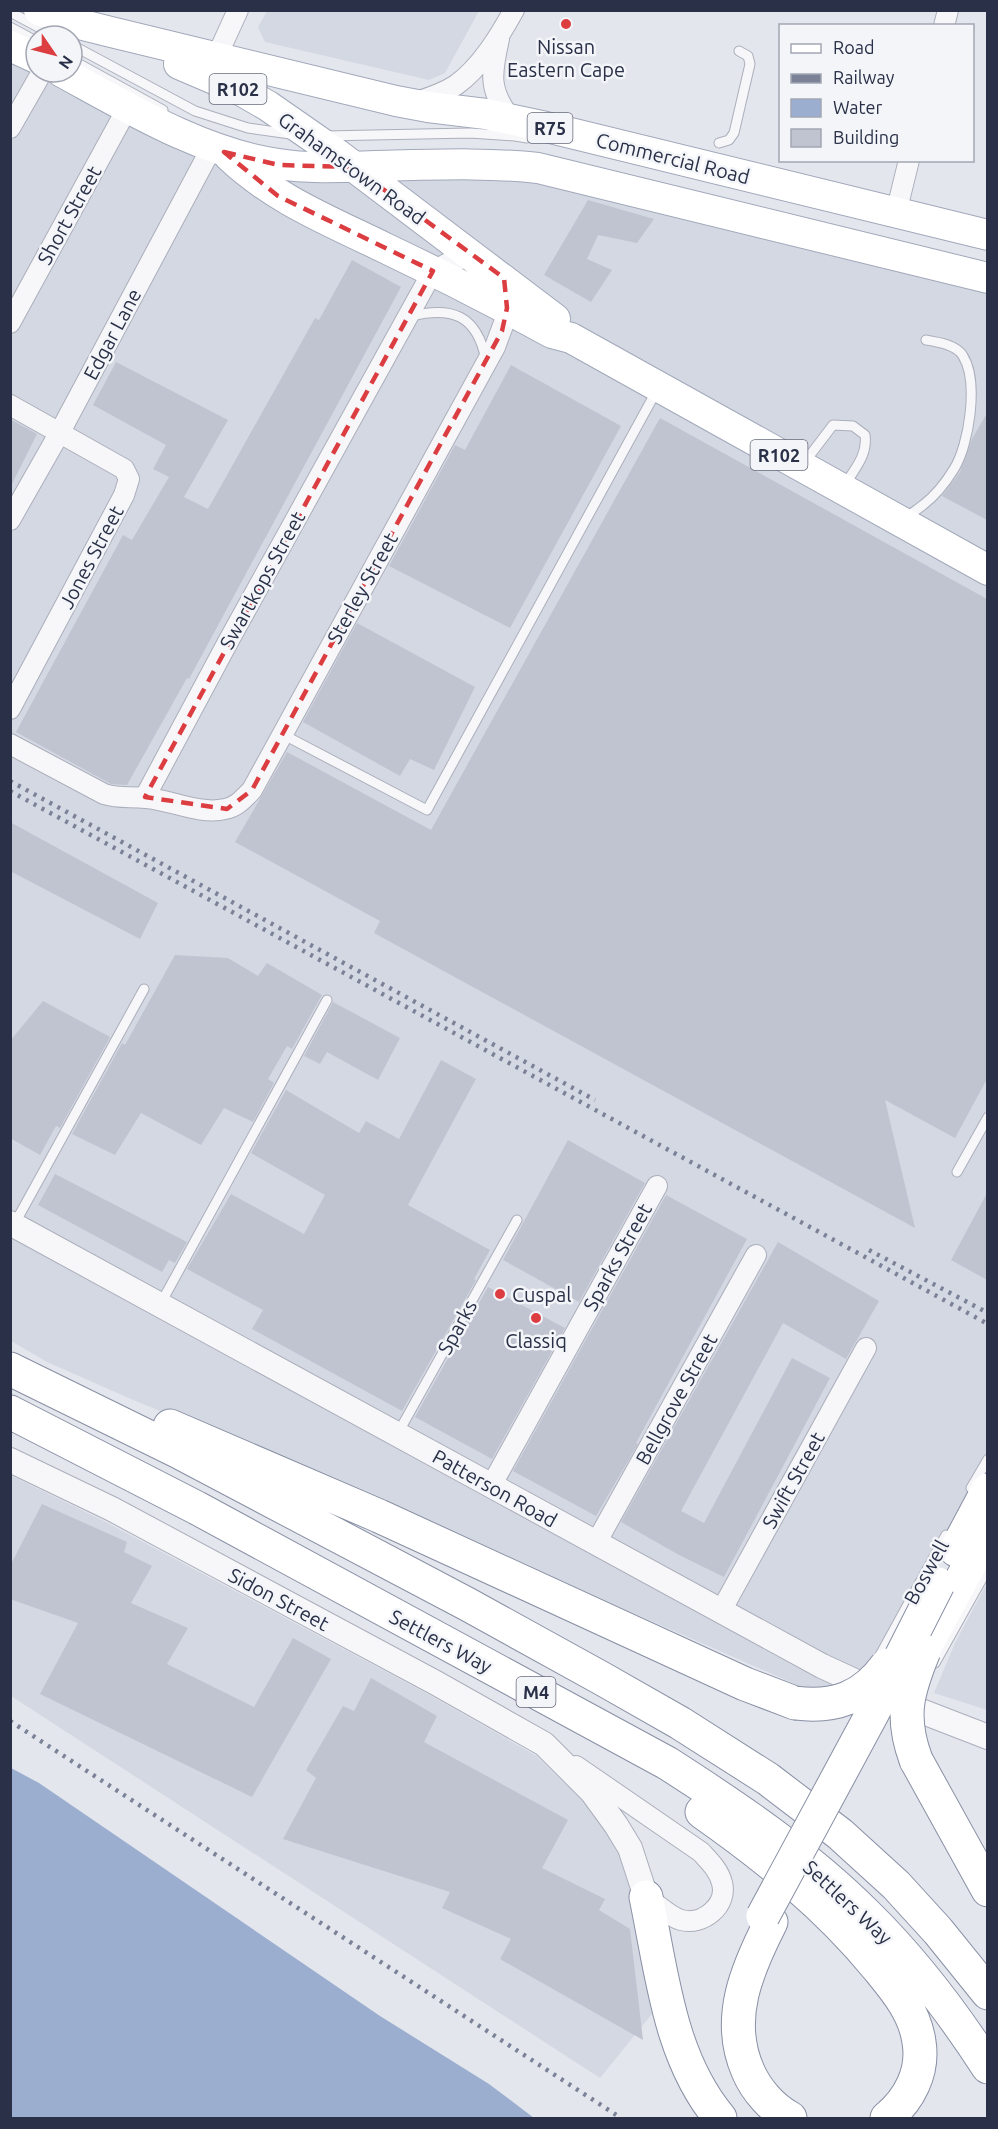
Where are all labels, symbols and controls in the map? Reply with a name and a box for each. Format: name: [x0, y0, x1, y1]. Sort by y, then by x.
marker: Nissan Eastern Cape: [559, 17, 573, 31]
north arrow: [24, 24, 84, 84]
legend: [779, 24, 974, 162]
place label: Nissan Eastern Cape: [507, 35, 625, 81]
text: Road: [833, 37, 875, 57]
text: N: [55, 53, 77, 73]
text: Railway: [833, 67, 895, 87]
road number: R102: [210, 74, 266, 104]
text: Water: [833, 97, 883, 117]
street label: Grahamstown Road: [274, 107, 430, 229]
road number: R75: [528, 113, 572, 143]
text: Building: [833, 127, 899, 147]
street label: Commercial Road: [594, 128, 752, 188]
street label: Short Street: [32, 161, 106, 268]
street label: Edgar Lane: [78, 285, 146, 383]
road number: R102: [750, 440, 808, 470]
street label: Jones Street: [54, 502, 128, 612]
street label: Swartkops Street: [215, 507, 309, 653]
street label: Sterley Street: [322, 528, 402, 647]
street label: Sparks Street: [578, 1199, 656, 1315]
place label: Cuspal: [512, 1283, 571, 1306]
marker: Cuspal: [493, 1287, 507, 1301]
street label: Sparks: [433, 1296, 481, 1358]
marker: Classiq: [529, 1311, 543, 1325]
place label: Classiq: [505, 1329, 567, 1352]
street label: Bellgrove Street: [631, 1329, 722, 1468]
street label: Swift Street: [757, 1428, 829, 1532]
street label: Patterson Road: [429, 1444, 561, 1532]
street label: Boswell: [899, 1536, 953, 1608]
street label: Sidon Street: [225, 1563, 333, 1635]
street label: Settlers Way: [386, 1604, 496, 1678]
road number: M4: [516, 1677, 556, 1707]
street label: Settlers Way: [799, 1855, 897, 1949]

